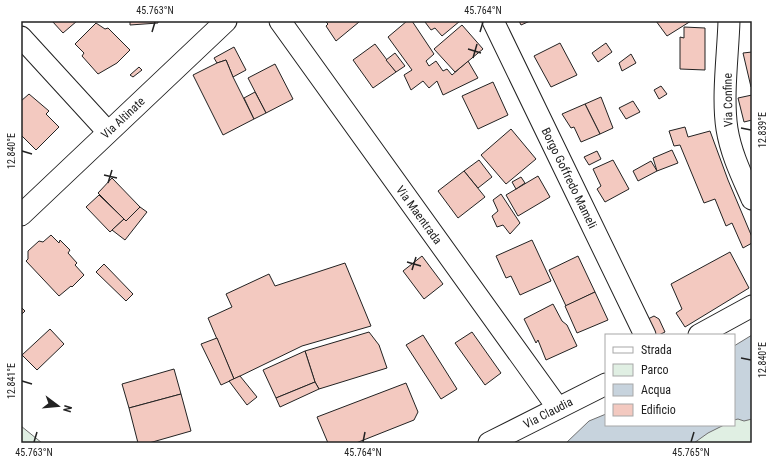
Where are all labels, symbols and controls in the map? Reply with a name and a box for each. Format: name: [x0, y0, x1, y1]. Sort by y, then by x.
text: 45.763°N: [136, 5, 174, 16]
text: 45.764°N: [464, 5, 502, 16]
street label: Via Confine: [721, 73, 735, 127]
street label: Via Altinate: [98, 94, 148, 142]
text: 12.839°E: [757, 112, 768, 148]
street label: Borgo Goffredo Mameli: [539, 125, 599, 231]
text: 12.840°E: [6, 133, 17, 169]
street label: Via Maentrada: [393, 183, 445, 247]
legend: [605, 334, 735, 426]
text: 12.840°E: [757, 342, 768, 378]
text: Strada: [641, 343, 672, 357]
text: 12.841°E: [6, 363, 17, 399]
text: Parco: [641, 363, 668, 377]
text: Acqua: [641, 383, 671, 397]
north arrow: [38, 386, 78, 426]
street label: Via Claudia: [521, 394, 575, 431]
text: Edificio: [641, 403, 676, 417]
text: N: [60, 404, 74, 414]
text: 45.763°N: [15, 447, 53, 458]
text: 45.764°N: [344, 447, 382, 458]
text: 45.765°N: [672, 447, 710, 458]

